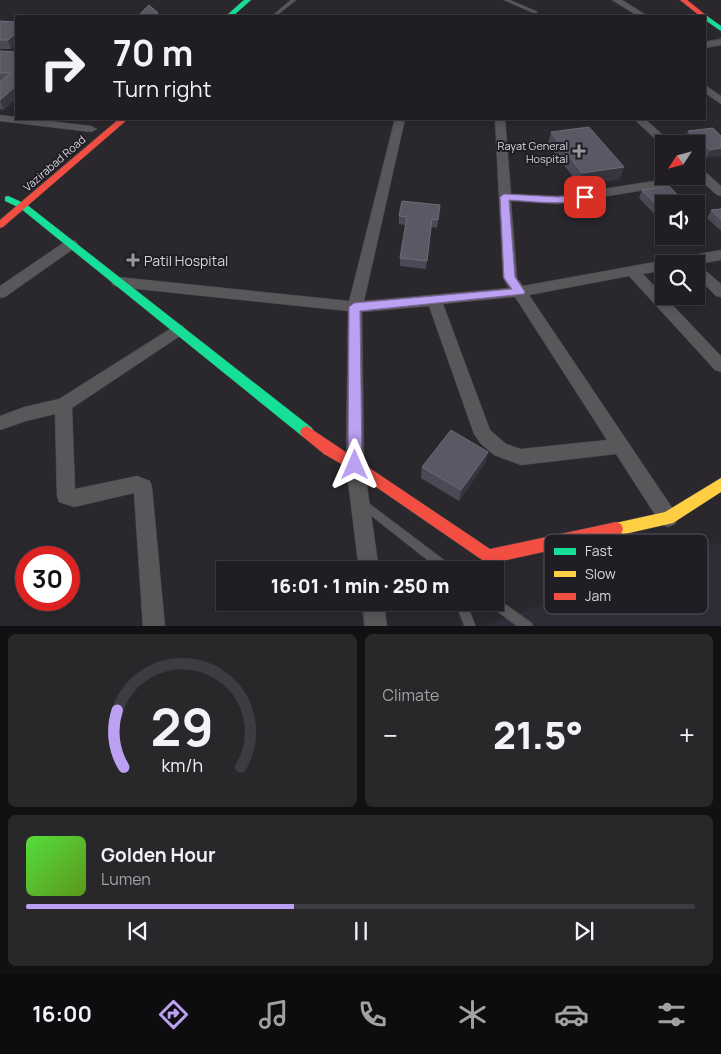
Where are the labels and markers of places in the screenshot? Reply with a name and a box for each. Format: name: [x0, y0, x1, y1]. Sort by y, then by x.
place label: Rayat General Hospital: [498, 138, 568, 166]
marker: Rayat General Hospital: [572, 144, 586, 158]
pin: [564, 176, 606, 218]
place label: Patil Hospital: [144, 251, 228, 270]
marker: Patil Hospital: [126, 253, 140, 267]

